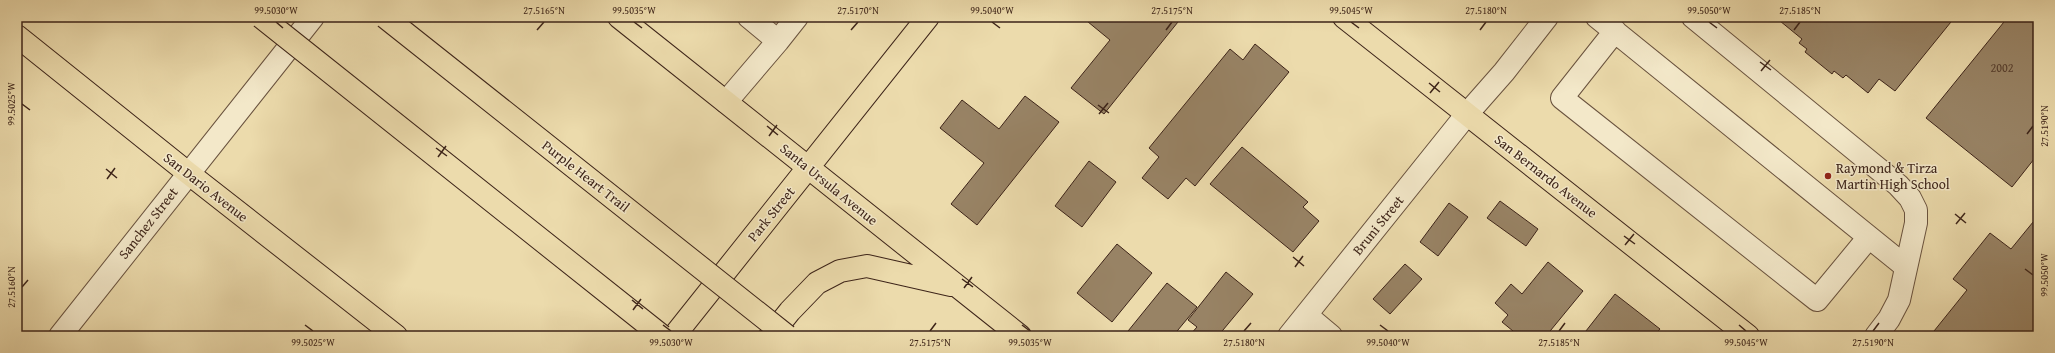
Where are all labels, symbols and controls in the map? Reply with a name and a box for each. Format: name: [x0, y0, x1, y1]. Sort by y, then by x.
text: 99.5030°W: [254, 3, 298, 18]
text: 27.5165°N: [523, 3, 565, 18]
text: 99.5035°W: [612, 3, 656, 18]
text: 27.5170°N: [837, 3, 879, 18]
text: 99.5040°W: [970, 3, 1014, 18]
text: 27.5175°N: [1151, 3, 1193, 18]
text: 99.5045°W: [1329, 3, 1373, 18]
text: 27.5180°N: [1465, 3, 1507, 18]
text: 99.5050°W: [1687, 3, 1731, 18]
text: 27.5185°N: [1779, 3, 1821, 18]
house number: 2002: [1990, 59, 2014, 76]
text: 99.5025°W: [4, 82, 19, 126]
text: 27.5190°N: [2037, 105, 2052, 147]
street label: San Bernardo Avenue: [1490, 129, 1602, 223]
street label: Purple Heart Trail: [538, 135, 634, 217]
street label: Santa Ursula Avenue: [776, 138, 883, 230]
street label: San Dario Avenue: [159, 148, 253, 227]
place label: Raymond & Tirza Martin High School: [1836, 158, 1950, 194]
marker: Raymond & Tirza Martin High School: [1823, 171, 1833, 181]
street label: Park Street: [743, 182, 799, 246]
street label: Sanchez Street: [114, 183, 182, 263]
street label: Bruni Street: [1348, 191, 1408, 259]
text: 99.5050°W: [2037, 253, 2052, 297]
text: 27.5160°N: [4, 266, 19, 308]
text: 99.5025°W: [291, 335, 335, 350]
text: 99.5030°W: [649, 335, 693, 350]
text: 27.5175°N: [909, 335, 951, 350]
text: 99.5035°W: [1008, 335, 1052, 350]
text: 27.5180°N: [1223, 335, 1265, 350]
text: 99.5040°W: [1366, 335, 1410, 350]
text: 27.5185°N: [1538, 335, 1580, 350]
text: 99.5045°W: [1724, 335, 1768, 350]
text: 27.5190°N: [1852, 335, 1894, 350]

